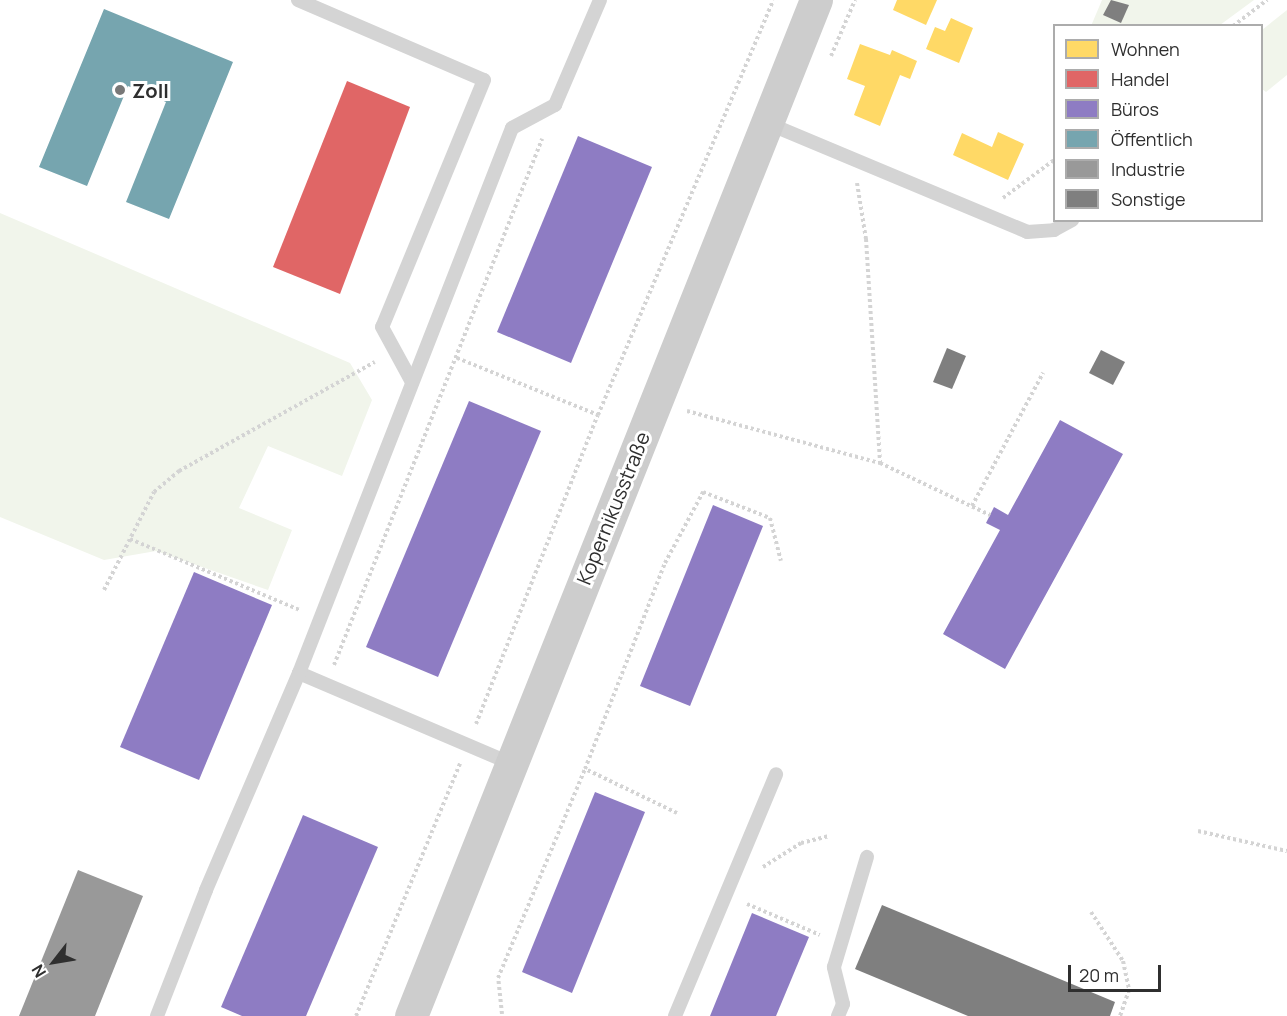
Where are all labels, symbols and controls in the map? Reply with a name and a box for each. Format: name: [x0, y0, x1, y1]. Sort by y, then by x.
legend: [1053, 24, 1263, 222]
text: Wohnen: [1111, 37, 1180, 61]
text: Handel: [1111, 67, 1169, 91]
place label: Zoll: [132, 78, 169, 102]
marker: Zoll: [113, 83, 127, 97]
text: Büros: [1111, 97, 1159, 121]
text: Öffentlich: [1111, 127, 1193, 151]
text: Industrie: [1111, 157, 1185, 181]
text: Sonstige: [1111, 187, 1185, 211]
street label: Kopernikusstraße: [571, 428, 655, 588]
north arrow: [24, 932, 84, 992]
scale bar: [1071, 953, 1164, 991]
text: N: [26, 961, 51, 982]
text: 20 m: [1079, 963, 1119, 987]

